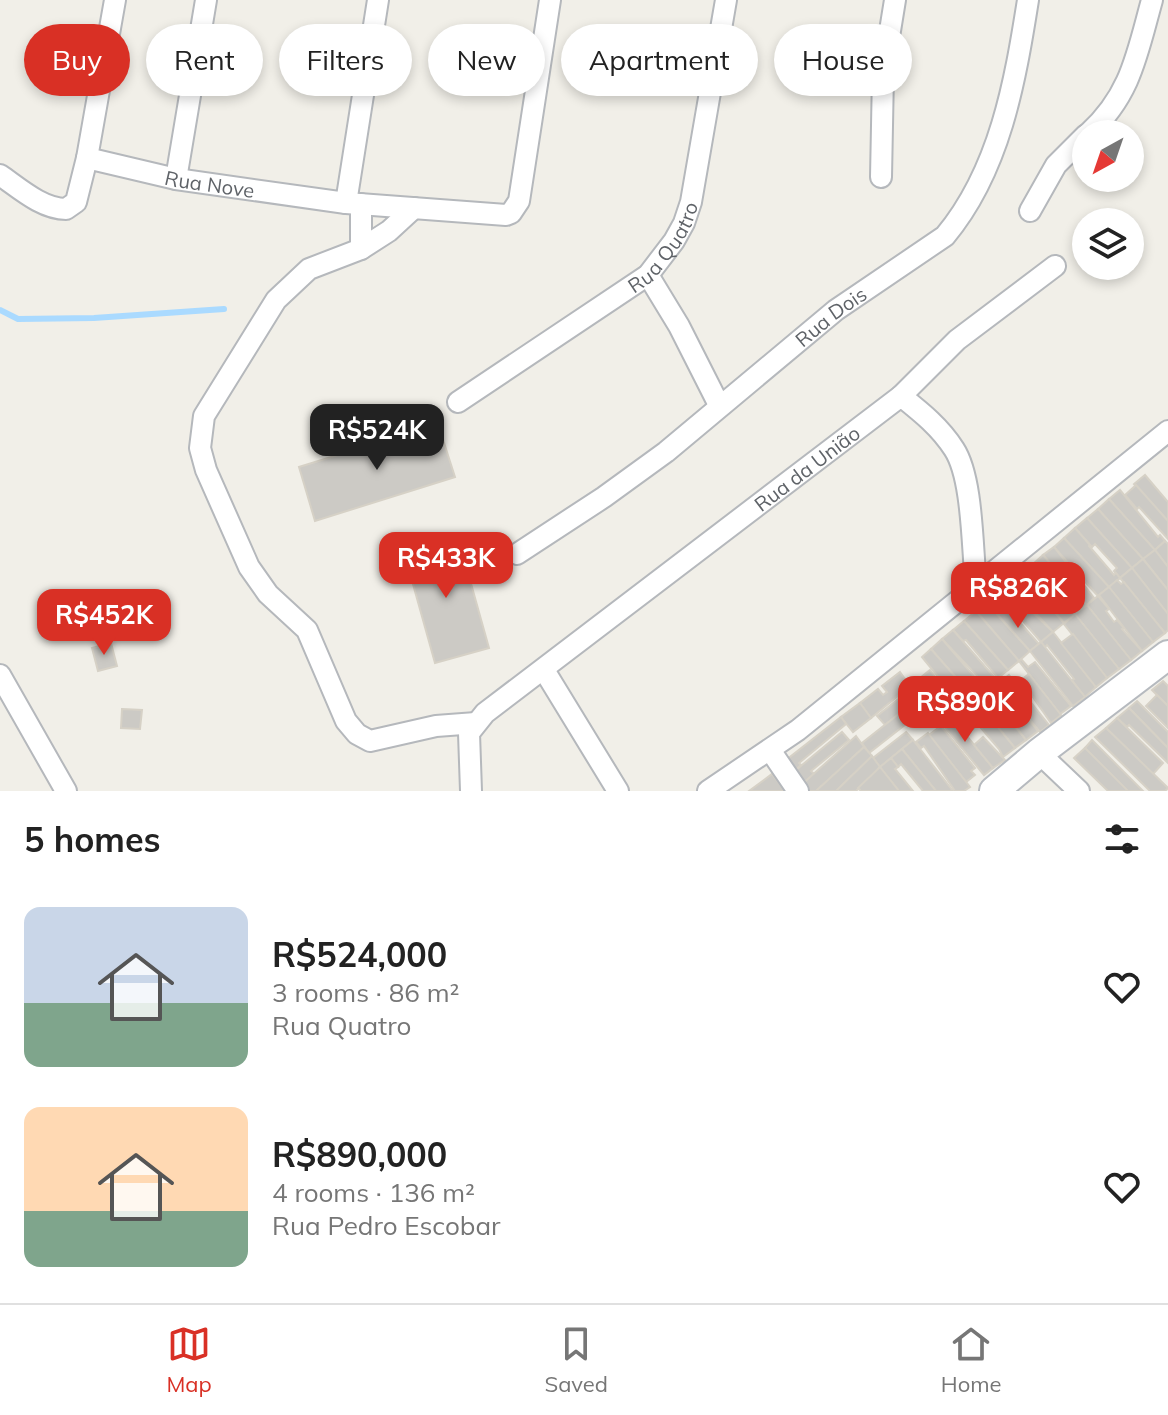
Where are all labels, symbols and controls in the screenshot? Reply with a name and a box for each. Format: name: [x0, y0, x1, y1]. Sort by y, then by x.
chip: Buy: [24, 24, 130, 96]
chip: Rent: [146, 24, 263, 96]
chip: Filters: [279, 24, 412, 96]
chip: New: [428, 24, 545, 96]
chip: Apartment: [561, 24, 758, 96]
chip: House: [774, 24, 912, 96]
north arrow: [1072, 120, 1144, 192]
map controls: [1072, 120, 1144, 280]
street label: Rua Nove: [162, 164, 256, 202]
street label: Rua Quatro: [623, 198, 703, 298]
button: layers: [1072, 208, 1144, 280]
street label: Rua Dois: [790, 281, 871, 352]
pin: R$524K: [312, 404, 442, 472]
text: R$524K: [328, 413, 426, 446]
street label: Rua da União: [749, 420, 864, 516]
pin: R$433K: [381, 532, 511, 600]
text: R$433K: [397, 541, 495, 574]
pin: R$826K: [953, 562, 1083, 630]
text: R$826K: [969, 571, 1067, 604]
pin: R$452K: [39, 589, 169, 657]
text: R$452K: [55, 598, 153, 631]
pin: R$890K: [900, 676, 1030, 744]
text: R$890K: [916, 685, 1014, 718]
icon: filters: [1100, 817, 1144, 861]
text: 5 homes: [24, 818, 161, 861]
text: R$524,000: [272, 933, 447, 976]
icon: home: [88, 939, 184, 1035]
icon: heart: [1100, 965, 1144, 1009]
text: 3 rooms · 86 m²: [272, 976, 459, 1009]
text: Rua Quatro: [272, 1009, 411, 1042]
text: R$890,000: [272, 1133, 447, 1176]
icon: home: [88, 1139, 184, 1235]
icon: heart: [1100, 1165, 1144, 1209]
text: 4 rooms · 136 m²: [272, 1176, 475, 1209]
text: Rua Pedro Escobar: [272, 1209, 500, 1242]
tab: Map: [166, 1322, 212, 1398]
tab: Saved: [545, 1322, 608, 1398]
tab: Home: [941, 1322, 1002, 1398]

